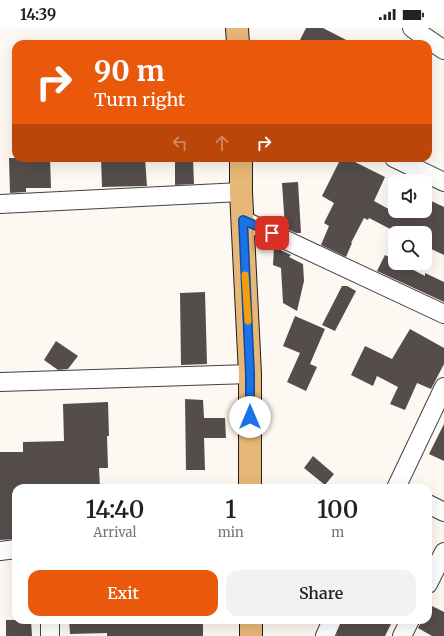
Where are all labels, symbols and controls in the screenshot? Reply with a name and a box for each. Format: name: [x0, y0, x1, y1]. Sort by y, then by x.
text: 14:39: [20, 5, 56, 24]
text: 90 m: [94, 53, 165, 89]
icon: right: [28, 56, 80, 108]
text: Turn right: [94, 88, 185, 111]
icon: left: [169, 132, 191, 154]
icon: ahead: [211, 132, 233, 154]
icon: right: [253, 132, 275, 154]
map controls: [388, 174, 432, 270]
button: sound: [388, 174, 432, 218]
pin: [255, 216, 289, 250]
icon: arrive: [261, 222, 283, 244]
button: search: [388, 226, 432, 270]
position arrow: [229, 396, 271, 438]
text: 14:40: [86, 494, 144, 525]
text: 1: [225, 494, 236, 525]
text: 100: [317, 494, 358, 525]
text: Arrival: [93, 524, 137, 541]
text: min: [218, 524, 244, 541]
text: m: [331, 524, 344, 541]
button: Exit: [28, 570, 218, 616]
button: Share: [226, 570, 416, 616]

